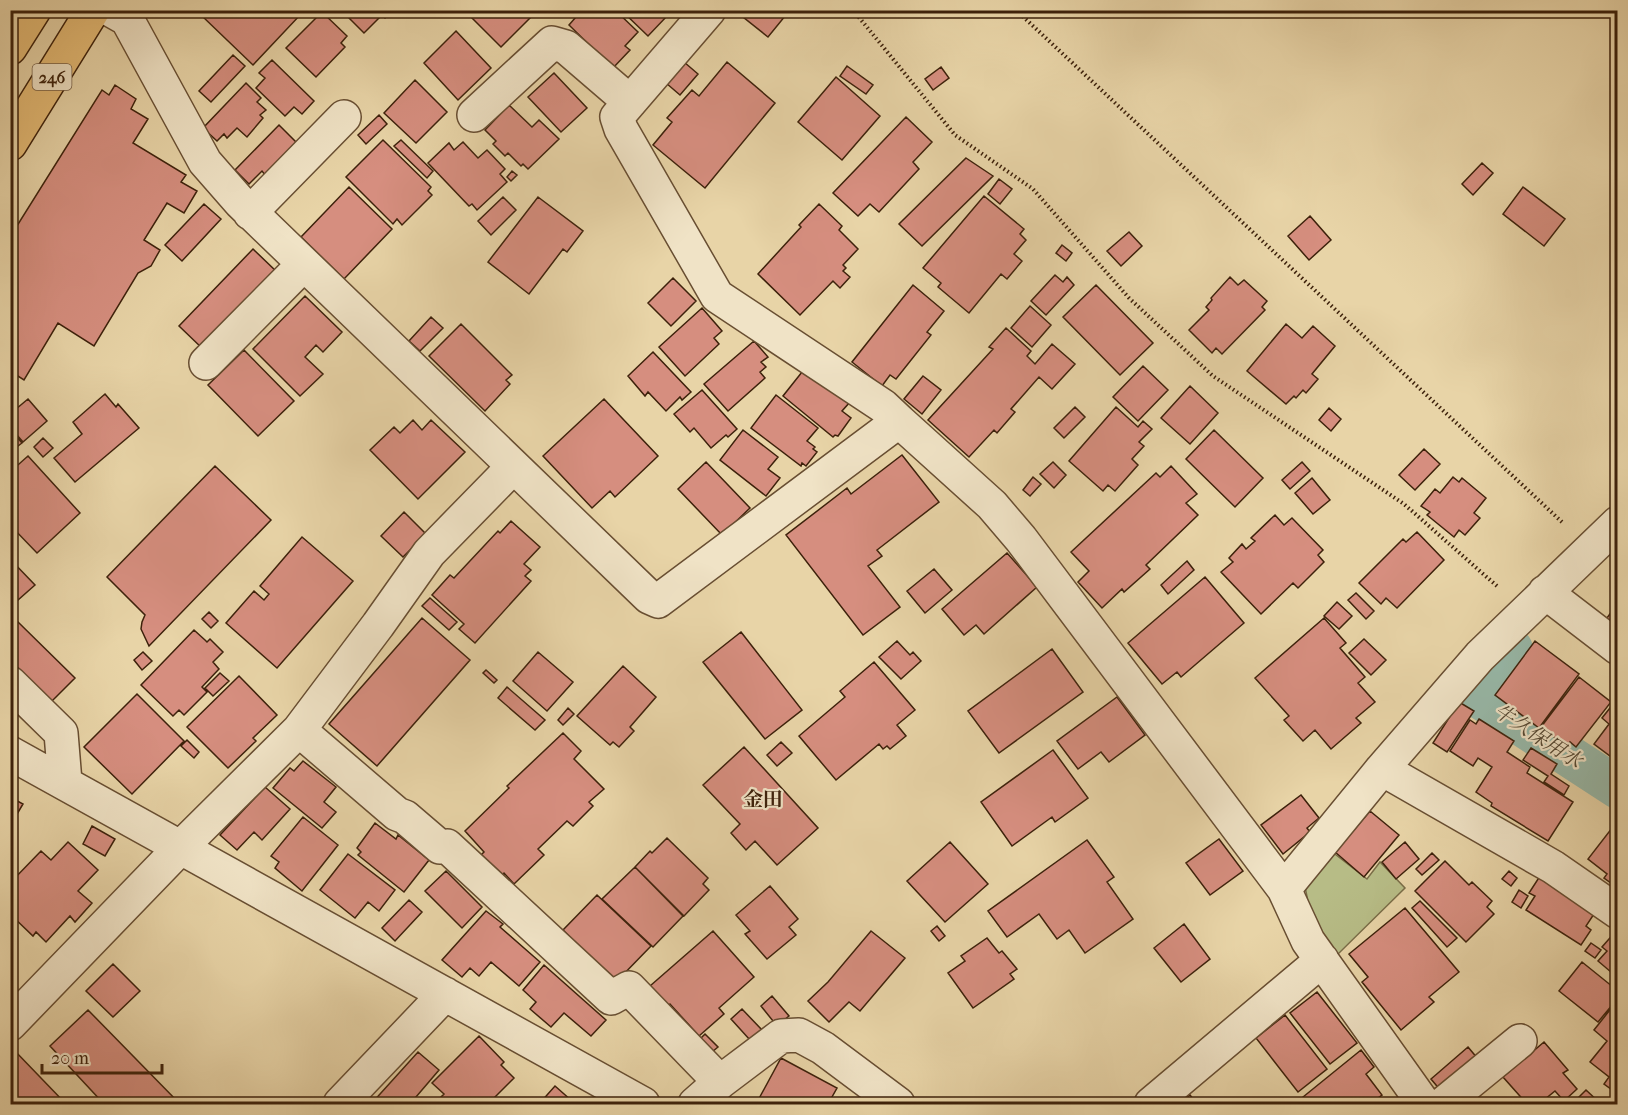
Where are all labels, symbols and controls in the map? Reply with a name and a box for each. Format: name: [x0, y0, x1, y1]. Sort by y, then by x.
road number: 246: [32, 64, 72, 90]
water label: 牛久保用水: [1490, 699, 1588, 774]
district label: 金田: [743, 788, 783, 811]
scale bar: [42, 1037, 162, 1075]
text: 20 m: [51, 1048, 89, 1069]

